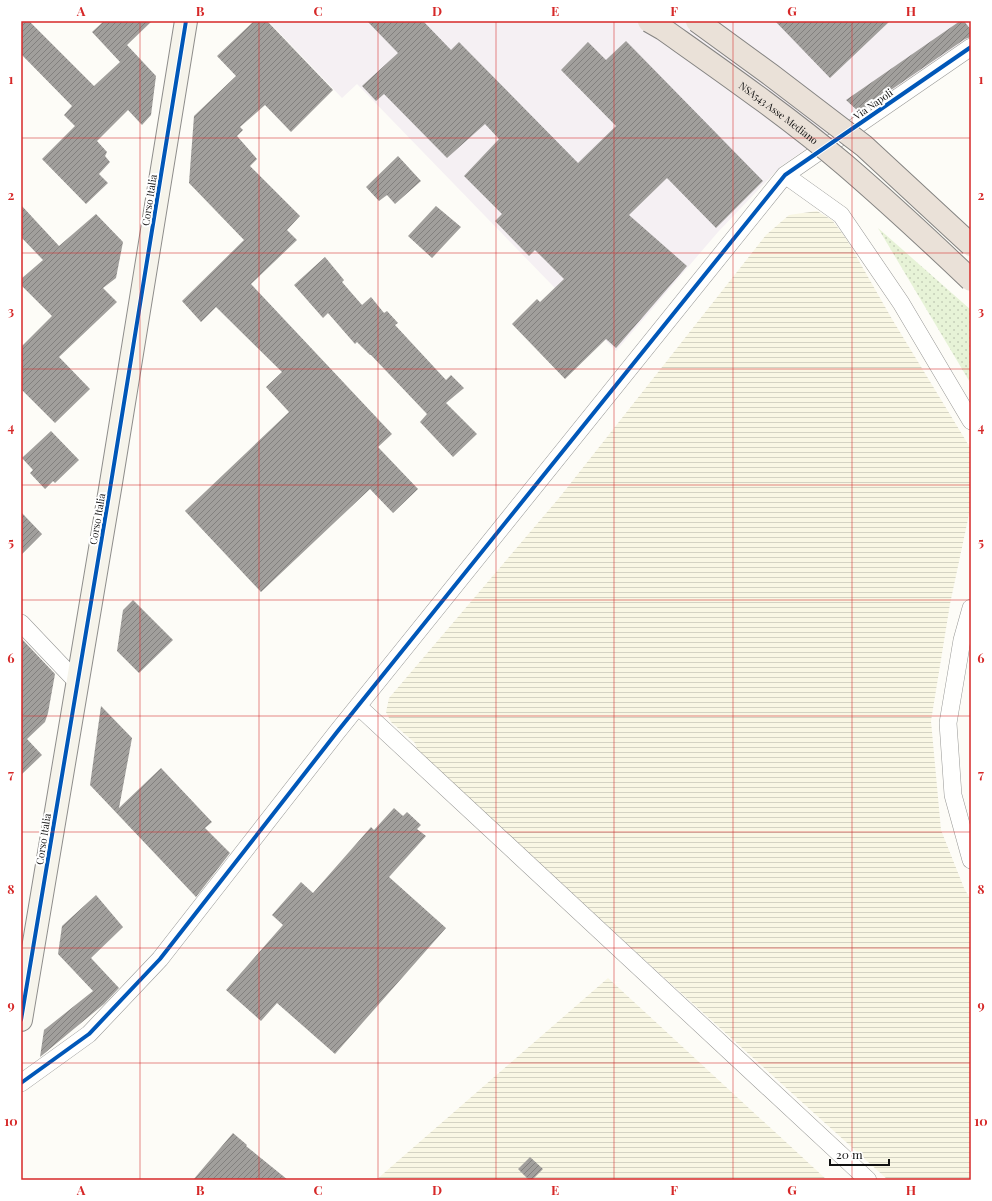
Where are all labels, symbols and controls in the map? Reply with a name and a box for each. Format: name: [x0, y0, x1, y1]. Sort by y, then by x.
text: A: [76, 2, 86, 19]
text: B: [196, 2, 205, 19]
text: C: [313, 2, 323, 19]
text: D: [432, 2, 442, 19]
text: E: [551, 2, 559, 19]
text: F: [670, 2, 678, 19]
text: G: [787, 2, 797, 19]
text: H: [906, 2, 916, 19]
text: 1: [9, 70, 14, 87]
text: 1: [979, 70, 984, 87]
street label: NSA543 Asse Mediano: [736, 78, 822, 148]
street label: Via Napoli: [850, 85, 896, 123]
street label: Corso Italia: [138, 173, 160, 227]
text: 2: [8, 186, 15, 203]
text: 2: [978, 186, 985, 203]
text: 3: [8, 302, 14, 319]
text: 3: [978, 302, 984, 319]
text: 4: [8, 418, 15, 435]
text: 4: [978, 418, 985, 435]
street label: Corso Italia: [86, 492, 108, 546]
text: 5: [8, 533, 14, 550]
text: 5: [978, 533, 984, 550]
text: 6: [7, 649, 15, 666]
text: 6: [977, 649, 985, 666]
text: 7: [8, 765, 14, 782]
text: 7: [978, 765, 984, 782]
street label: Corso Italia: [32, 812, 54, 866]
text: 8: [7, 880, 15, 897]
text: 8: [977, 880, 985, 897]
text: 9: [7, 996, 15, 1013]
text: 9: [977, 996, 985, 1013]
text: 10: [4, 1112, 18, 1129]
text: 10: [974, 1112, 988, 1129]
scale bar: [830, 1141, 889, 1167]
text: 20 m: [836, 1146, 863, 1162]
text: A: [76, 1181, 86, 1198]
text: B: [196, 1181, 205, 1198]
text: C: [313, 1181, 323, 1198]
text: D: [432, 1181, 442, 1198]
text: E: [551, 1181, 559, 1198]
text: F: [670, 1181, 678, 1198]
text: G: [787, 1181, 797, 1198]
text: H: [906, 1181, 916, 1198]

